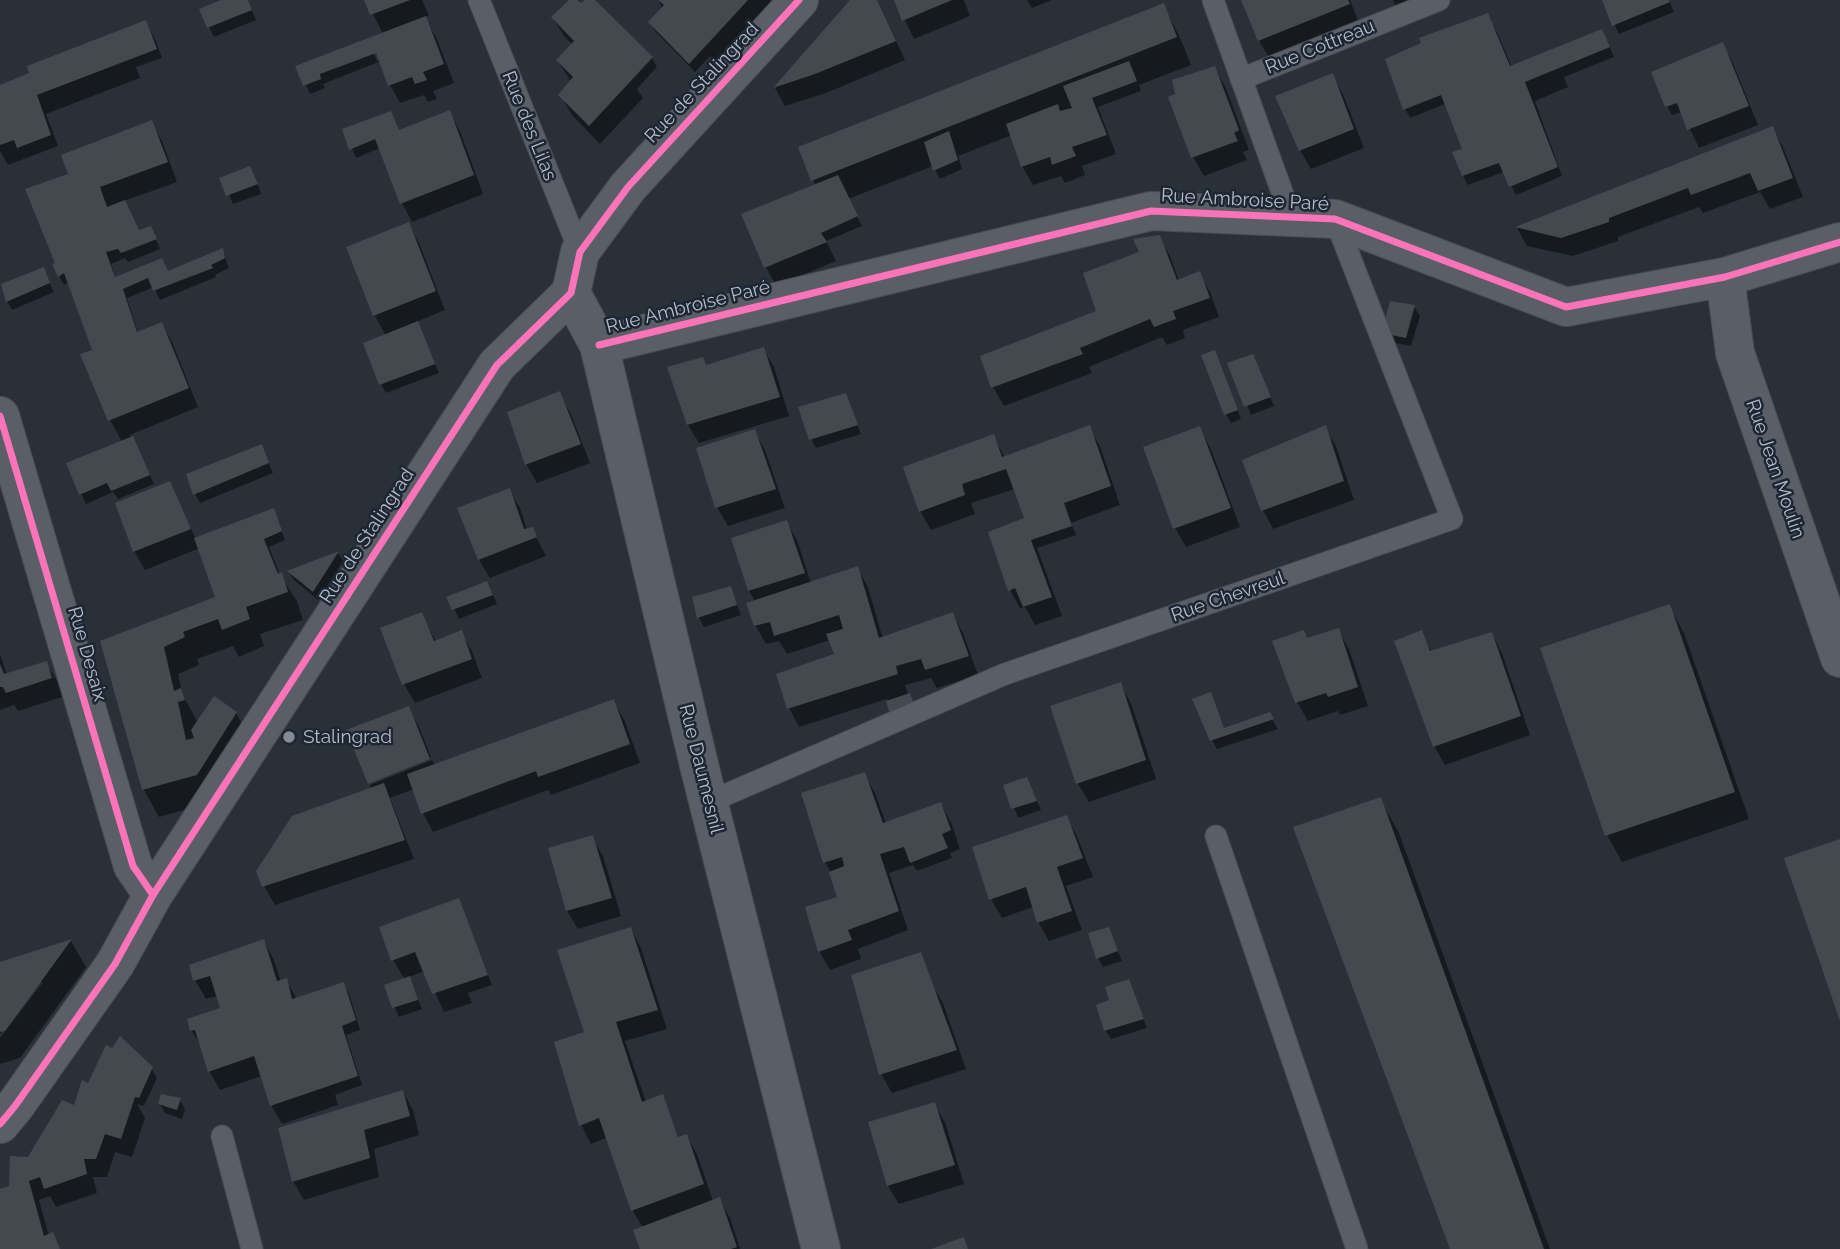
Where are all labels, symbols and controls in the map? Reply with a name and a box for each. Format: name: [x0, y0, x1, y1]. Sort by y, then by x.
street label: Rue Cottreau: [1262, 15, 1378, 79]
street label: Rue de Stalingrad: [640, 18, 764, 148]
street label: Rue des Lilas: [497, 68, 561, 184]
street label: Rue Ambroise Paré: [1160, 184, 1330, 216]
street label: Rue Ambroise Paré: [604, 276, 772, 338]
street label: Rue Jean Moulin: [1741, 397, 1809, 541]
street label: Rue de Stalingrad: [315, 464, 419, 608]
street label: Rue Chevreul: [1168, 567, 1288, 627]
street label: Rue Desaix: [63, 604, 111, 704]
street label: Rue Daumesnil: [674, 702, 728, 836]
place label: Stalingrad: [303, 726, 392, 748]
marker: Stalingrad: [281, 729, 297, 745]

